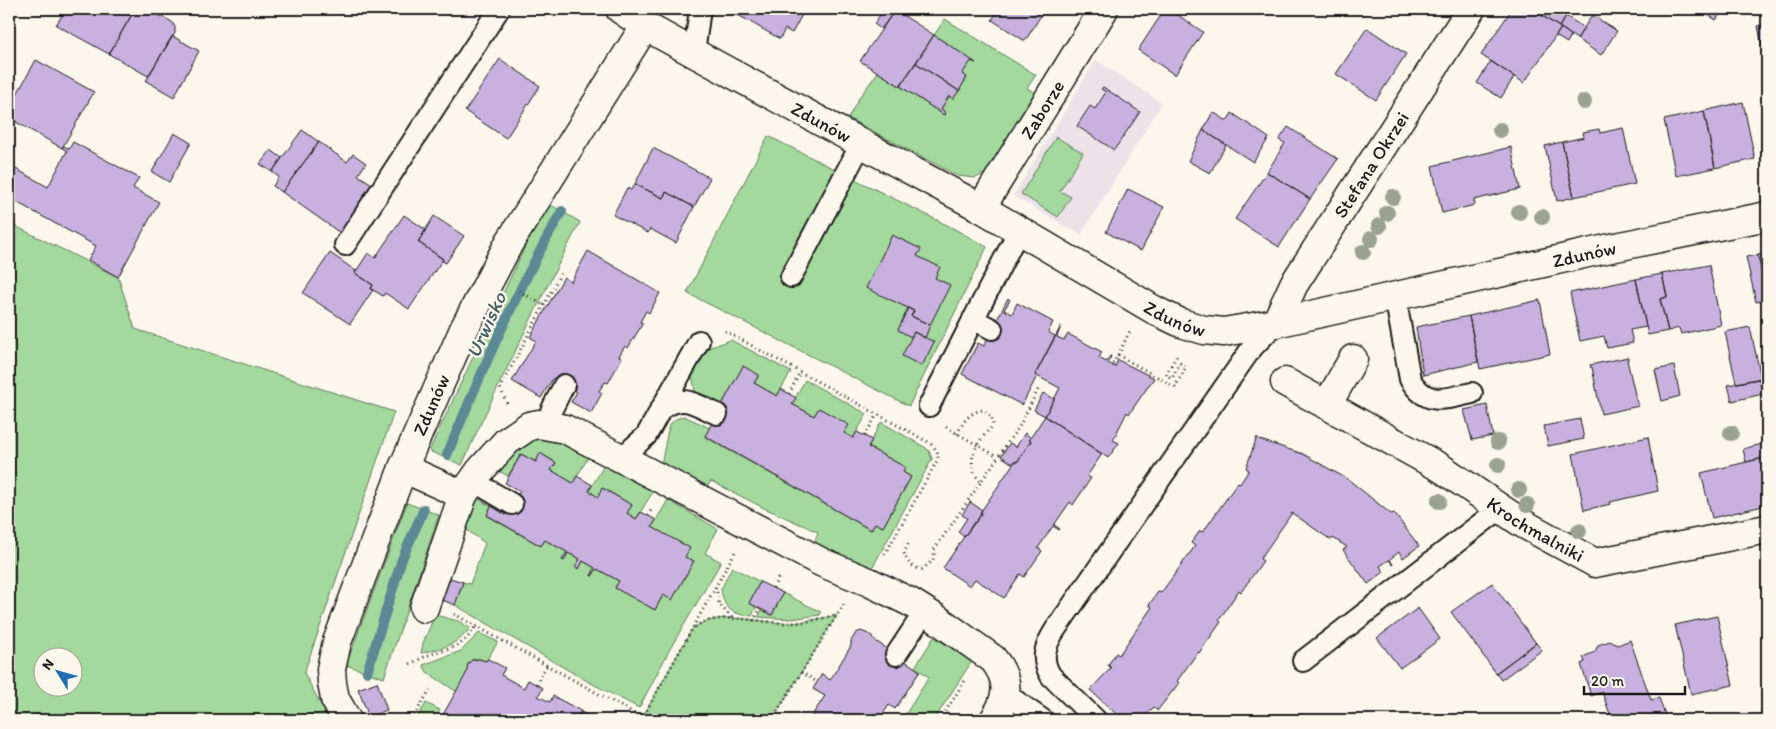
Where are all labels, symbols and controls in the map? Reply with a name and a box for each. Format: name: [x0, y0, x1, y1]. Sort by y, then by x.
street label: Zaborze: [1015, 76, 1069, 143]
street label: Zdunów: [787, 97, 855, 148]
street label: Stefana Okrzei: [1329, 107, 1414, 222]
street label: Zdunów: [1550, 236, 1618, 273]
water label: Urwisko: [461, 288, 511, 362]
street label: Zdunów: [1140, 296, 1208, 342]
street label: Zdunów: [408, 371, 455, 439]
street label: Krochmalniki: [1483, 492, 1588, 567]
north arrow: [32, 646, 82, 696]
text: N: [38, 656, 58, 673]
scale bar: [1584, 664, 1685, 696]
text: 20 m: [1591, 672, 1625, 690]

